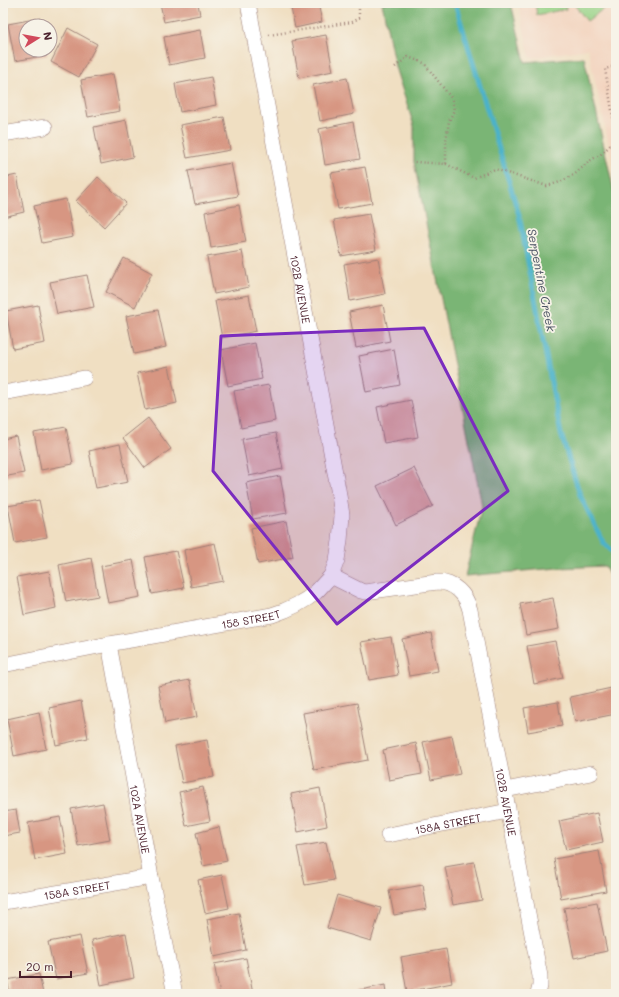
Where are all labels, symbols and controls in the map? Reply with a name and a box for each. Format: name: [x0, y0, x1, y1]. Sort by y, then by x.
north arrow: [18, 18, 58, 58]
text: N: [40, 30, 56, 42]
water label: Serpentine Creek: [524, 227, 560, 333]
street label: 102B AVENUE: [287, 254, 315, 325]
street label: 158 STREET: [220, 605, 282, 631]
street label: 102B AVENUE: [493, 766, 521, 837]
street label: 102A AVENUE: [127, 783, 154, 855]
street label: 158A STREET: [413, 809, 482, 837]
street label: 158A STREET: [43, 877, 111, 903]
scale bar: [20, 953, 71, 979]
text: 20 m: [26, 958, 54, 974]

